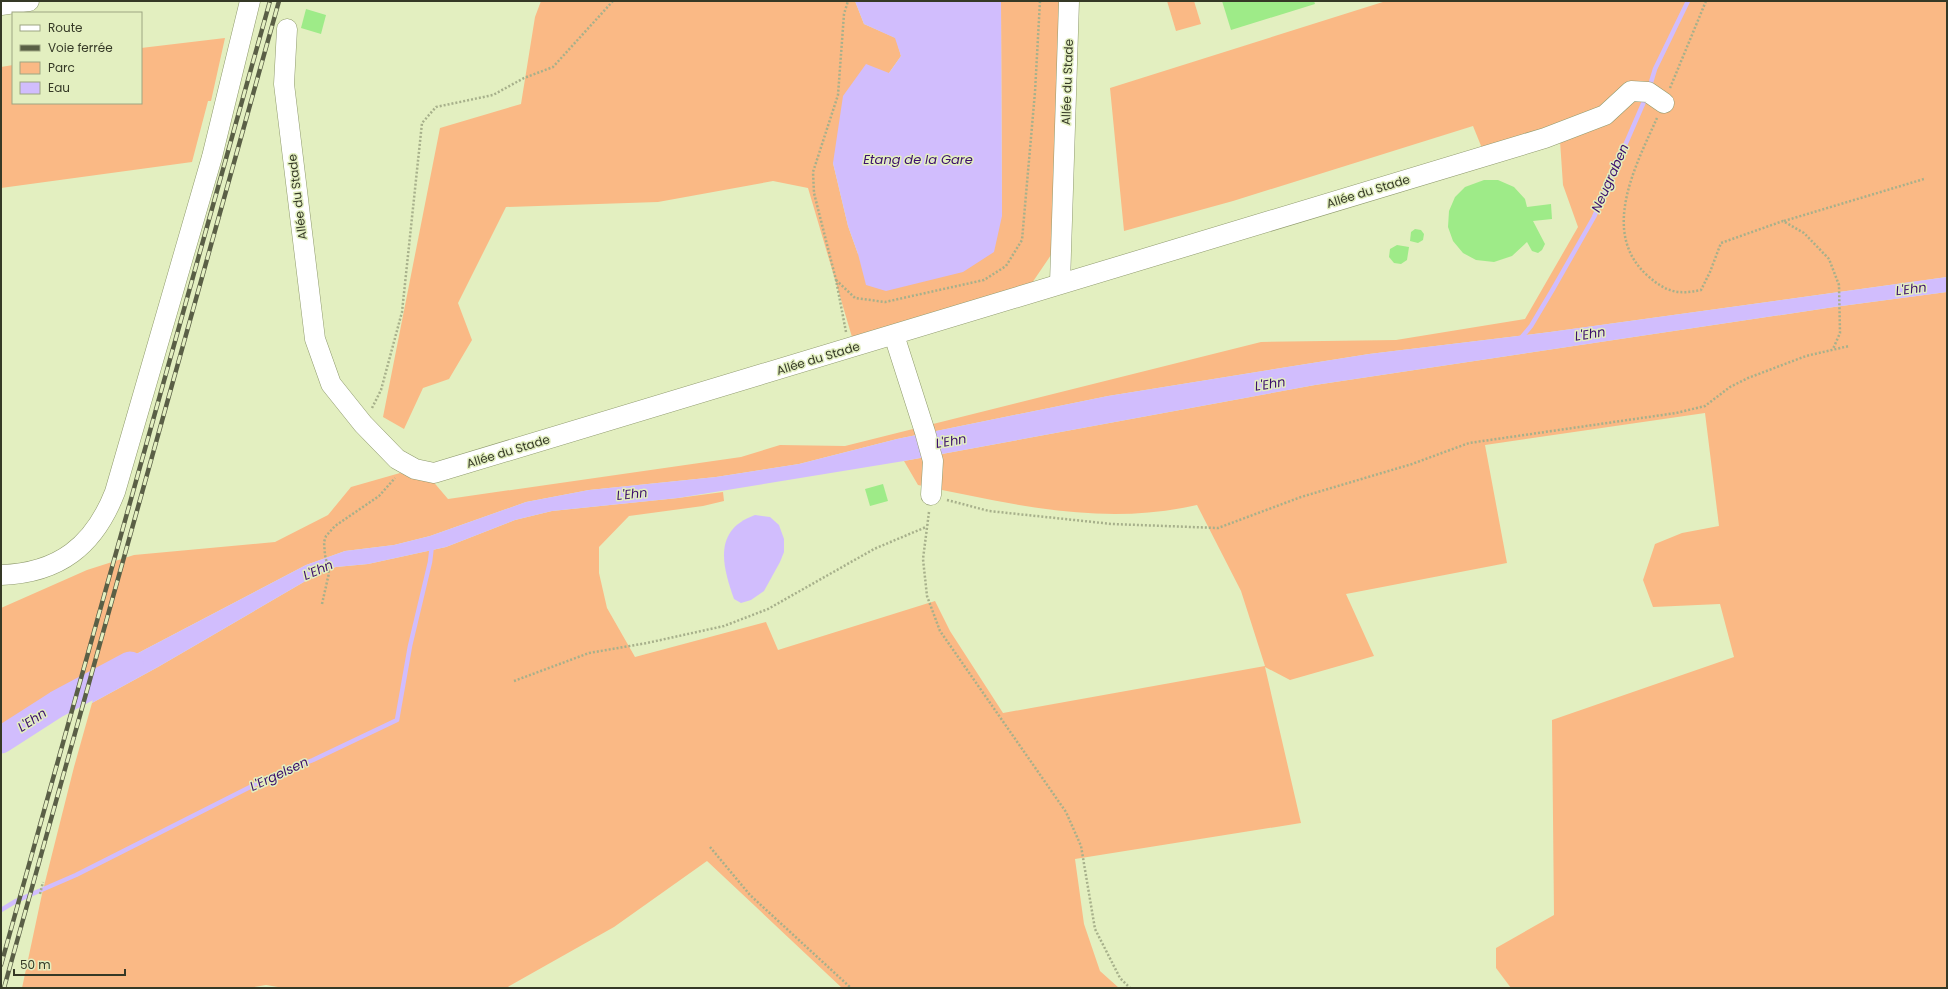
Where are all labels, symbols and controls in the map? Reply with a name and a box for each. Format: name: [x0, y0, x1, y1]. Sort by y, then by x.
legend: [12, 12, 142, 104]
text: Route: [48, 19, 82, 36]
text: Voie ferrée: [48, 39, 113, 56]
street label: Allée du Stade: [1057, 39, 1077, 125]
text: Parc: [48, 59, 75, 76]
text: Eau: [48, 79, 70, 96]
water label: Neugraben: [1586, 141, 1634, 215]
water label: Etang de la Gare: [863, 150, 973, 169]
street label: Allée du Stade: [283, 153, 311, 241]
street label: Allée du Stade: [1324, 170, 1412, 212]
water label: L'Ehn: [1894, 278, 1928, 300]
water label: L'Ehn: [1573, 322, 1607, 346]
street label: Allée du Stade: [774, 337, 862, 379]
water label: L'Ehn: [1253, 372, 1287, 396]
water label: L'Ehn: [934, 429, 968, 453]
street label: Allée du Stade: [464, 430, 552, 472]
water label: L'Ehn: [616, 483, 648, 505]
water label: L'Ehn: [300, 555, 336, 585]
water label: L'Ehn: [14, 704, 50, 736]
water label: L'Ergelsen: [247, 752, 311, 796]
scale bar: [14, 951, 125, 977]
text: 50 m: [20, 956, 51, 973]

